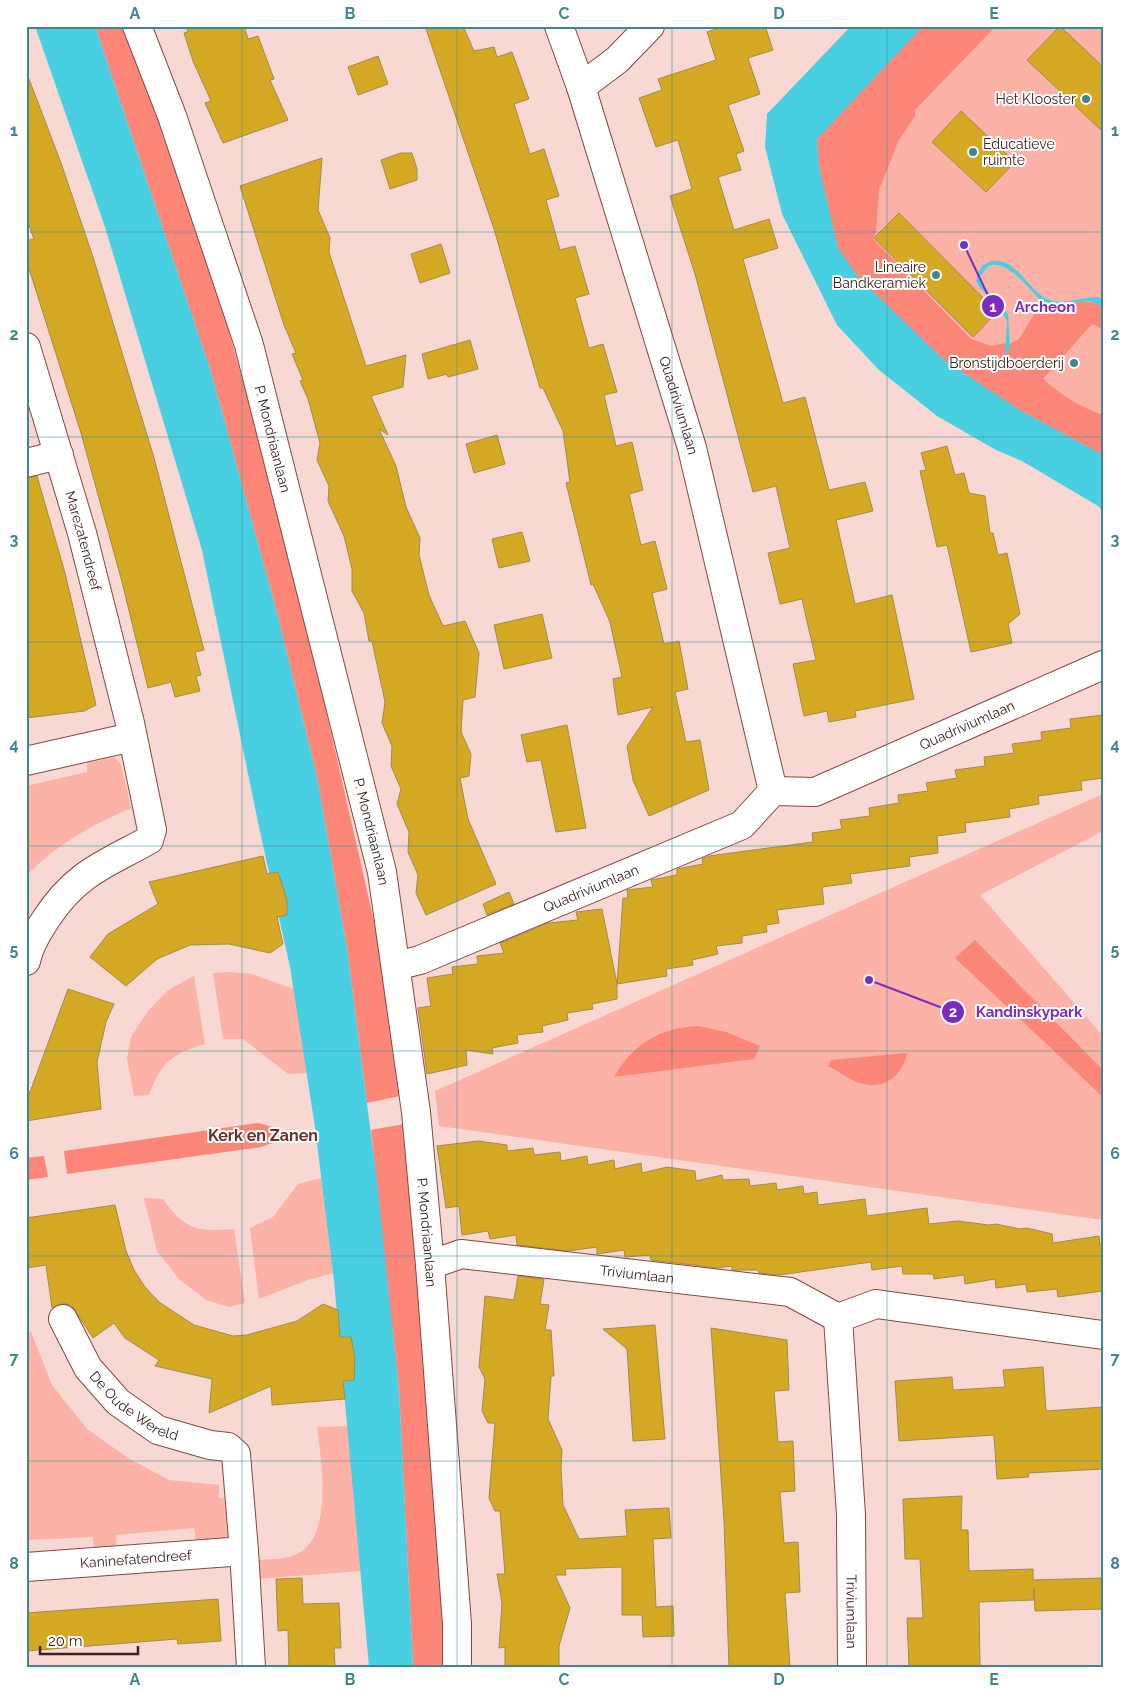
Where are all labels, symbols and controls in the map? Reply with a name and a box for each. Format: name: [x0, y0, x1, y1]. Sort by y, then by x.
text: A: [130, 4, 141, 23]
text: B: [345, 4, 356, 23]
text: C: [559, 4, 570, 23]
text: D: [773, 4, 785, 23]
text: E: [989, 4, 999, 23]
place label: Het Klooster: [995, 91, 1076, 107]
marker: Het Klooster: [1080, 93, 1092, 105]
text: 1: [10, 121, 18, 140]
text: 1: [1111, 121, 1119, 140]
place label: Educatieve ruimte: [983, 136, 1055, 168]
marker: Educatieve ruimte: [967, 146, 979, 158]
place label: Lineaire Bandkeramiek: [833, 259, 927, 291]
marker: Lineaire Bandkeramiek: [930, 269, 942, 281]
callout: Archeon: [980, 291, 1085, 321]
text: 1: [989, 298, 997, 316]
text: Archeon: [1015, 298, 1075, 316]
text: 2: [9, 325, 19, 344]
text: 2: [1110, 325, 1120, 344]
street label: Quadriviumlaan: [656, 354, 701, 456]
place label: Bronstijdboerderij: [949, 355, 1064, 371]
marker: Bronstijdboerderij: [1068, 357, 1080, 369]
street label: P. Mondriaanlaan: [252, 384, 294, 494]
street label: Marezatendreef: [62, 489, 105, 594]
text: 3: [10, 530, 19, 549]
text: 3: [1111, 530, 1120, 549]
street label: Quadriviumlaan: [917, 697, 1017, 753]
text: 4: [9, 735, 19, 754]
text: 4: [1110, 735, 1120, 754]
street label: P. Mondriaanlaan: [351, 776, 392, 886]
street label: Quadriviumlaan: [541, 861, 641, 915]
text: 5: [10, 940, 19, 959]
text: 5: [1111, 940, 1120, 959]
callout: Kandinskypark: [941, 997, 1092, 1027]
text: 2: [949, 1003, 957, 1021]
text: Kandinskypark: [976, 1003, 1083, 1021]
district label: Kerk en Zanen: [208, 1126, 318, 1145]
text: 6: [9, 1144, 19, 1163]
text: 6: [1110, 1144, 1120, 1163]
street label: P. Mondriaanlaan: [414, 1177, 440, 1288]
street label: Triviumlaan: [599, 1262, 675, 1287]
text: 7: [10, 1349, 19, 1368]
text: 7: [1111, 1349, 1120, 1368]
street label: De Oude Wereld: [87, 1368, 180, 1443]
street label: Kaninefatendreef: [79, 1547, 193, 1571]
text: 8: [9, 1554, 19, 1573]
text: 8: [1110, 1554, 1120, 1573]
street label: Triviumlaan: [843, 1574, 860, 1649]
scale bar: [40, 1623, 138, 1655]
text: 20 m: [48, 1632, 83, 1650]
text: A: [130, 1670, 141, 1689]
text: B: [345, 1670, 356, 1689]
text: C: [559, 1670, 570, 1689]
text: D: [773, 1670, 785, 1689]
text: E: [989, 1670, 999, 1689]

